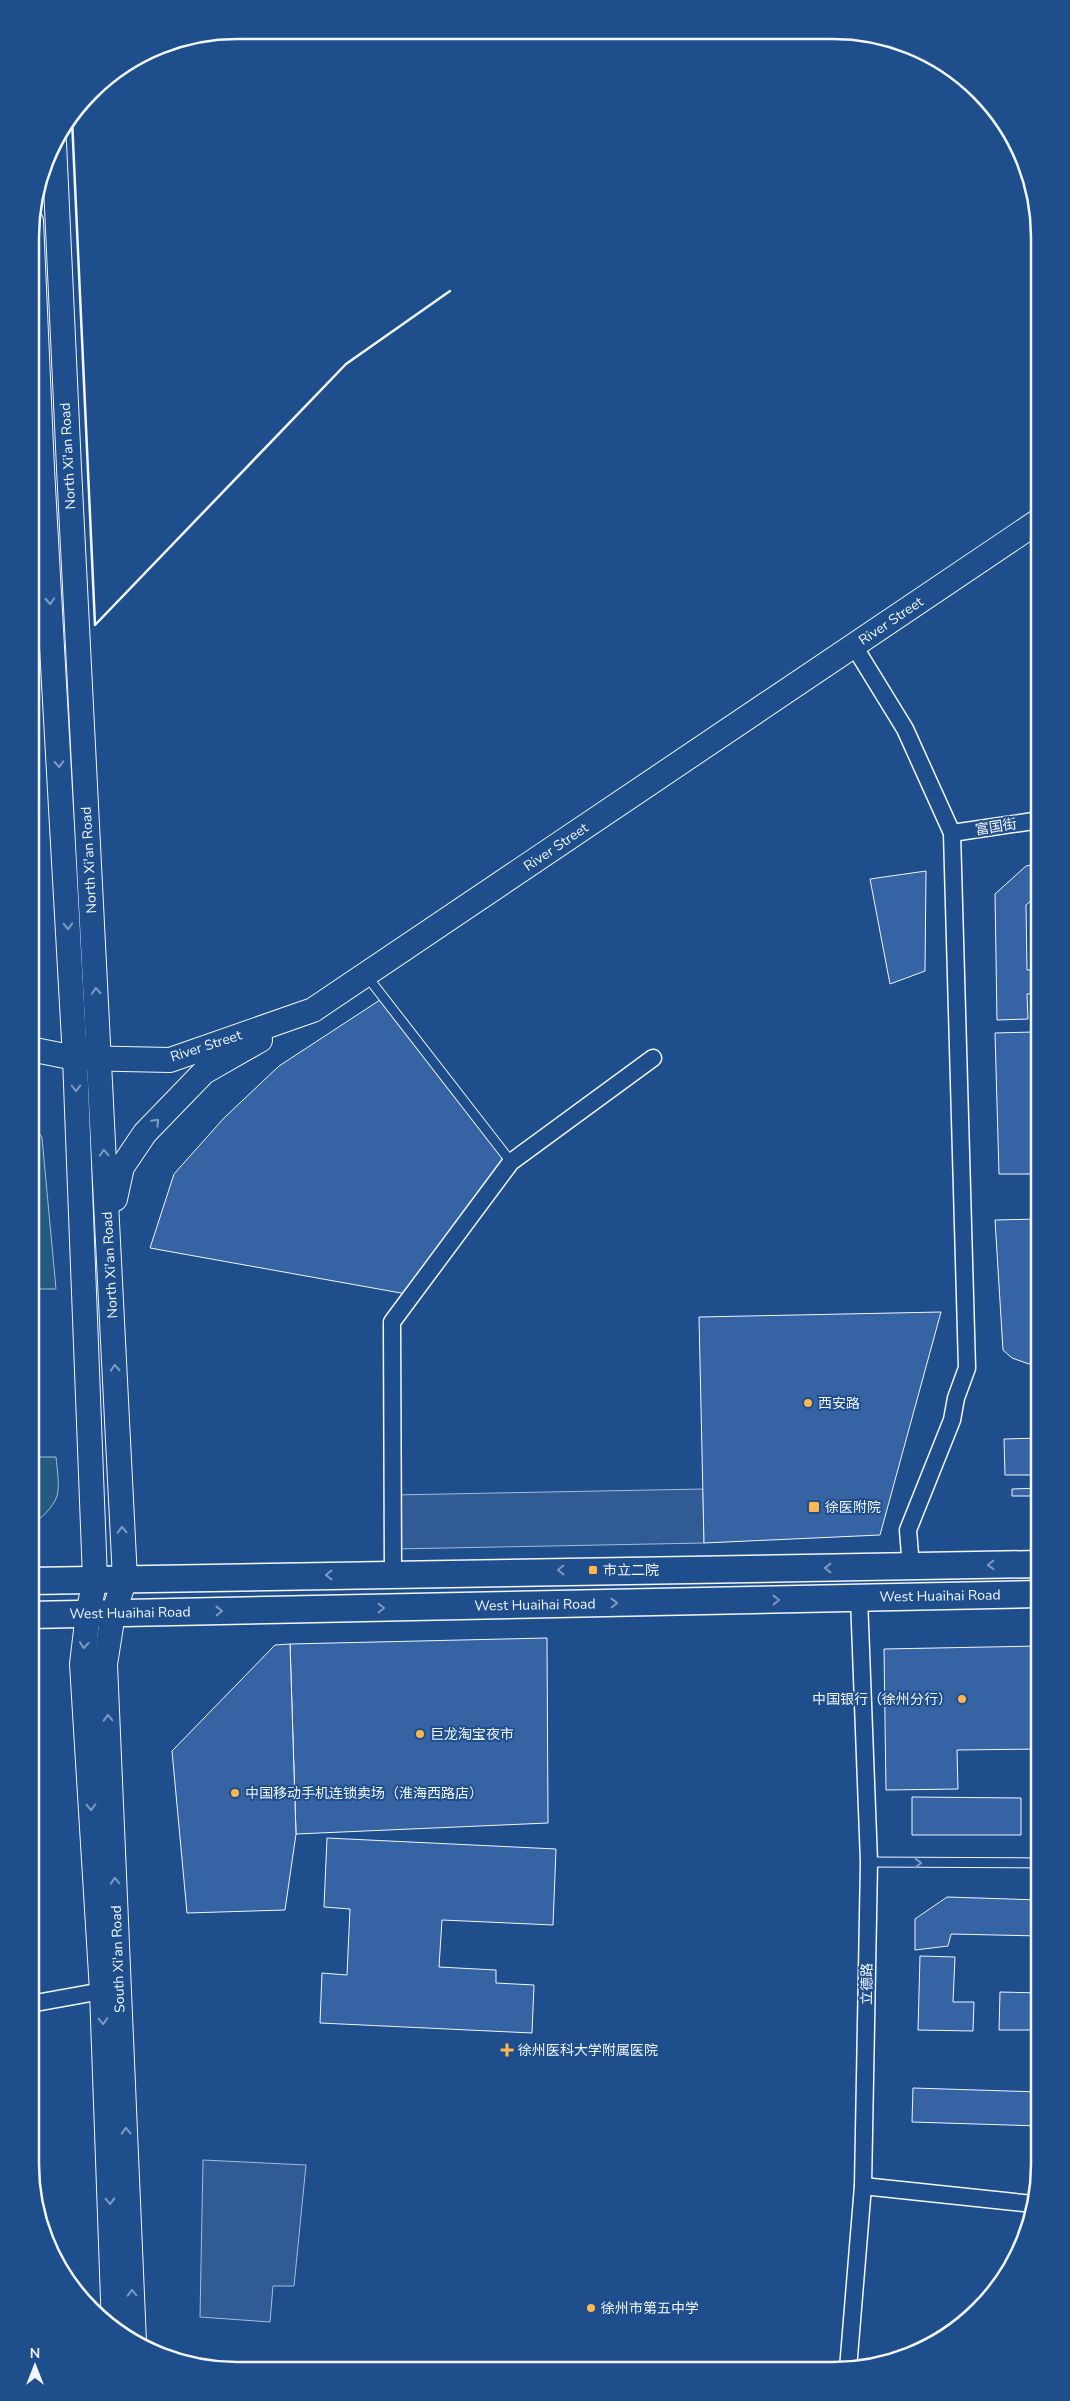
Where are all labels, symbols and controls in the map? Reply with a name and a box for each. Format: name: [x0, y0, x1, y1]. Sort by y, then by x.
street label: North Xi'an Road: [56, 402, 80, 510]
street label: River Street: [855, 592, 927, 650]
one-way arrow: [44, 598, 55, 606]
one-way arrow: [53, 760, 64, 768]
street label: North Xi'an Road: [77, 806, 101, 914]
street label: 富国街: [974, 814, 1018, 840]
street label: River Street: [520, 818, 592, 876]
one-way arrow: [62, 922, 73, 930]
one-way arrow: [91, 986, 102, 994]
street label: River Street: [168, 1026, 244, 1066]
one-way arrow: [71, 1084, 82, 1092]
one-way arrow: [150, 1119, 159, 1128]
one-way arrow: [99, 1149, 110, 1157]
street label: North Xi'an Road: [98, 1211, 122, 1319]
one-way arrow: [109, 1363, 120, 1371]
place label: 西安路: [818, 1394, 860, 1413]
marker: 西安路: [802, 1397, 814, 1409]
place label: 徐医附院: [825, 1498, 881, 1517]
marker: 徐医附院: [807, 1500, 821, 1514]
one-way arrow: [117, 1526, 128, 1534]
one-way arrow: [987, 1560, 994, 1570]
place label: 市立二院: [603, 1561, 659, 1580]
one-way arrow: [824, 1563, 832, 1573]
marker: 市立二院: [587, 1564, 599, 1576]
one-way arrow: [557, 1565, 564, 1575]
one-way arrow: [324, 1570, 332, 1580]
street label: West Huaihai Road: [879, 1585, 1001, 1607]
street label: West Huaihai Road: [474, 1594, 596, 1616]
one-way arrow: [772, 1595, 780, 1605]
one-way arrow: [610, 1598, 618, 1608]
street label: West Huaihai Road: [69, 1602, 191, 1624]
one-way arrow: [378, 1603, 386, 1613]
one-way arrow: [215, 1606, 223, 1617]
one-way arrow: [79, 1641, 90, 1649]
place label: 中国银行（徐州分行）: [812, 1690, 952, 1709]
marker: 中国银行（徐州分行）: [956, 1693, 968, 1705]
one-way arrow: [102, 1714, 113, 1722]
place label: 巨龙淘宝夜市: [430, 1725, 514, 1744]
marker: 巨龙淘宝夜市: [414, 1728, 426, 1740]
place label: 中国移动手机连锁卖场（淮海西路店）: [245, 1784, 483, 1803]
marker: 中国移动手机连锁卖场（淮海西路店）: [229, 1787, 241, 1799]
one-way arrow: [85, 1803, 96, 1811]
one-way arrow: [914, 1858, 922, 1868]
one-way arrow: [109, 1876, 120, 1884]
street label: South Xi'an Road: [107, 1905, 129, 2013]
street label: 立德路: [857, 1963, 877, 2005]
one-way arrow: [98, 2018, 109, 2026]
place label: 徐州医科大学附属医院: [518, 2041, 658, 2060]
marker: 徐州医科大学附属医院: [500, 2043, 514, 2057]
one-way arrow: [120, 2126, 131, 2134]
one-way arrow: [105, 2198, 115, 2205]
one-way arrow: [126, 2289, 137, 2297]
place label: 徐州市第五中学: [601, 2299, 699, 2318]
marker: 徐州市第五中学: [585, 2302, 597, 2314]
north arrow: [10, 2341, 60, 2391]
text: N: [30, 2344, 40, 2363]

